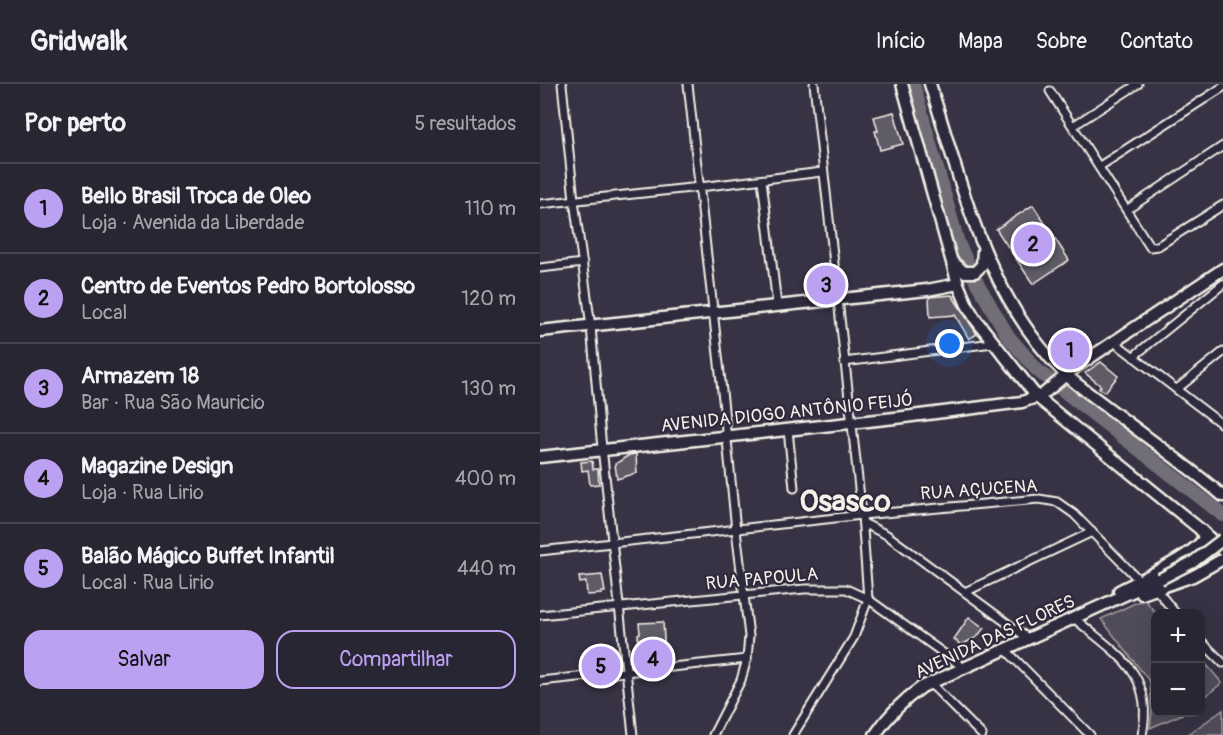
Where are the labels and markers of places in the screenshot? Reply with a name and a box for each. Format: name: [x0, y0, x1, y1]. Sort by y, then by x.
pin: 2: [1014, 222, 1052, 266]
pin: 3: [806, 262, 846, 308]
pin: 1: [1050, 328, 1090, 372]
pin: 4: [634, 636, 672, 682]
pin: 5: [582, 644, 620, 688]

